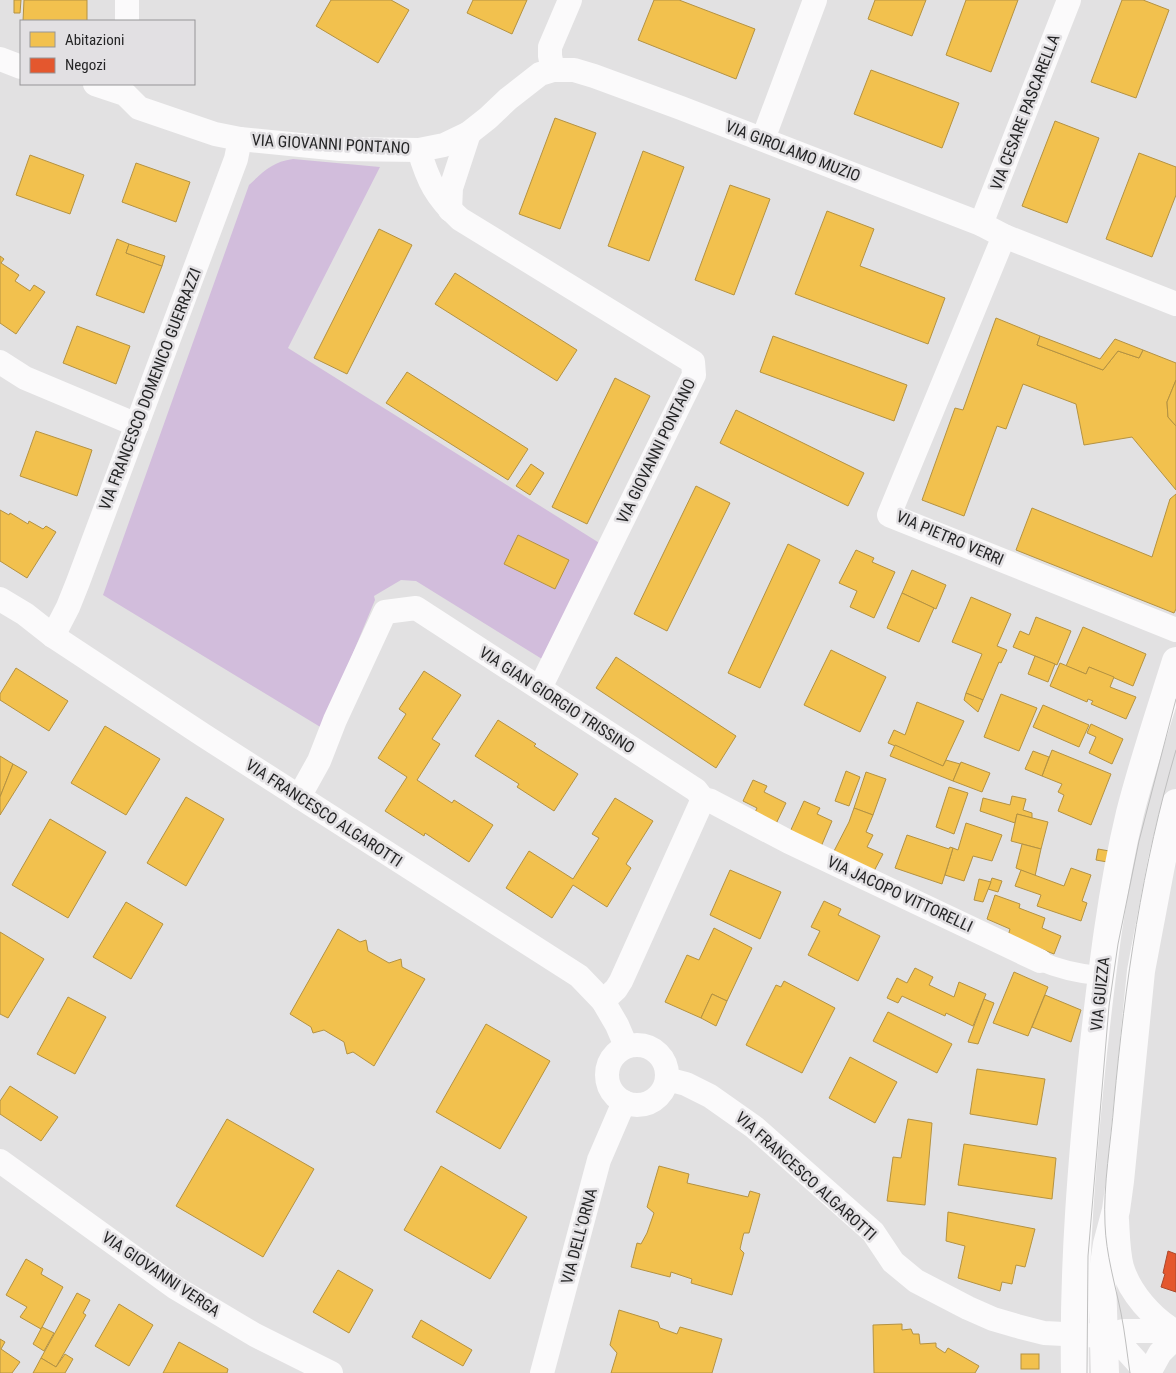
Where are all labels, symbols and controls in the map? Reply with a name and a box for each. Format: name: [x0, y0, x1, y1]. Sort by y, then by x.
legend: [20, 20, 195, 85]
text: Abitazioni: [65, 31, 124, 49]
street label: VIA CESARE PASCARELLA: [987, 31, 1063, 193]
text: Negozi: [65, 56, 106, 74]
street label: VIA GIROLAMO MUZIO: [723, 117, 863, 185]
street label: VIA GIOVANNI PONTANO: [251, 130, 411, 158]
street label: VIA FRANCESCO DOMENICO GUERRAZZI: [95, 265, 205, 513]
street label: VIA GIOVANNI PONTANO: [613, 376, 699, 526]
street label: VIA PIETRO VERRI: [893, 507, 1007, 569]
street label: VIA GIAN GIORGIO TRISSINO: [476, 643, 638, 757]
street label: VIA FRANCESCO ALGAROTTI: [242, 755, 406, 871]
street label: VIA JACOPO VITTORELLI: [824, 852, 976, 936]
street label: VIA GUIZZA: [1087, 956, 1113, 1032]
street label: VIA FRANCESCO ALGAROTTI: [732, 1108, 880, 1244]
street label: VIA DELL'ORNA: [557, 1186, 601, 1286]
street label: VIA GIOVANNI VERGA: [98, 1228, 224, 1320]

